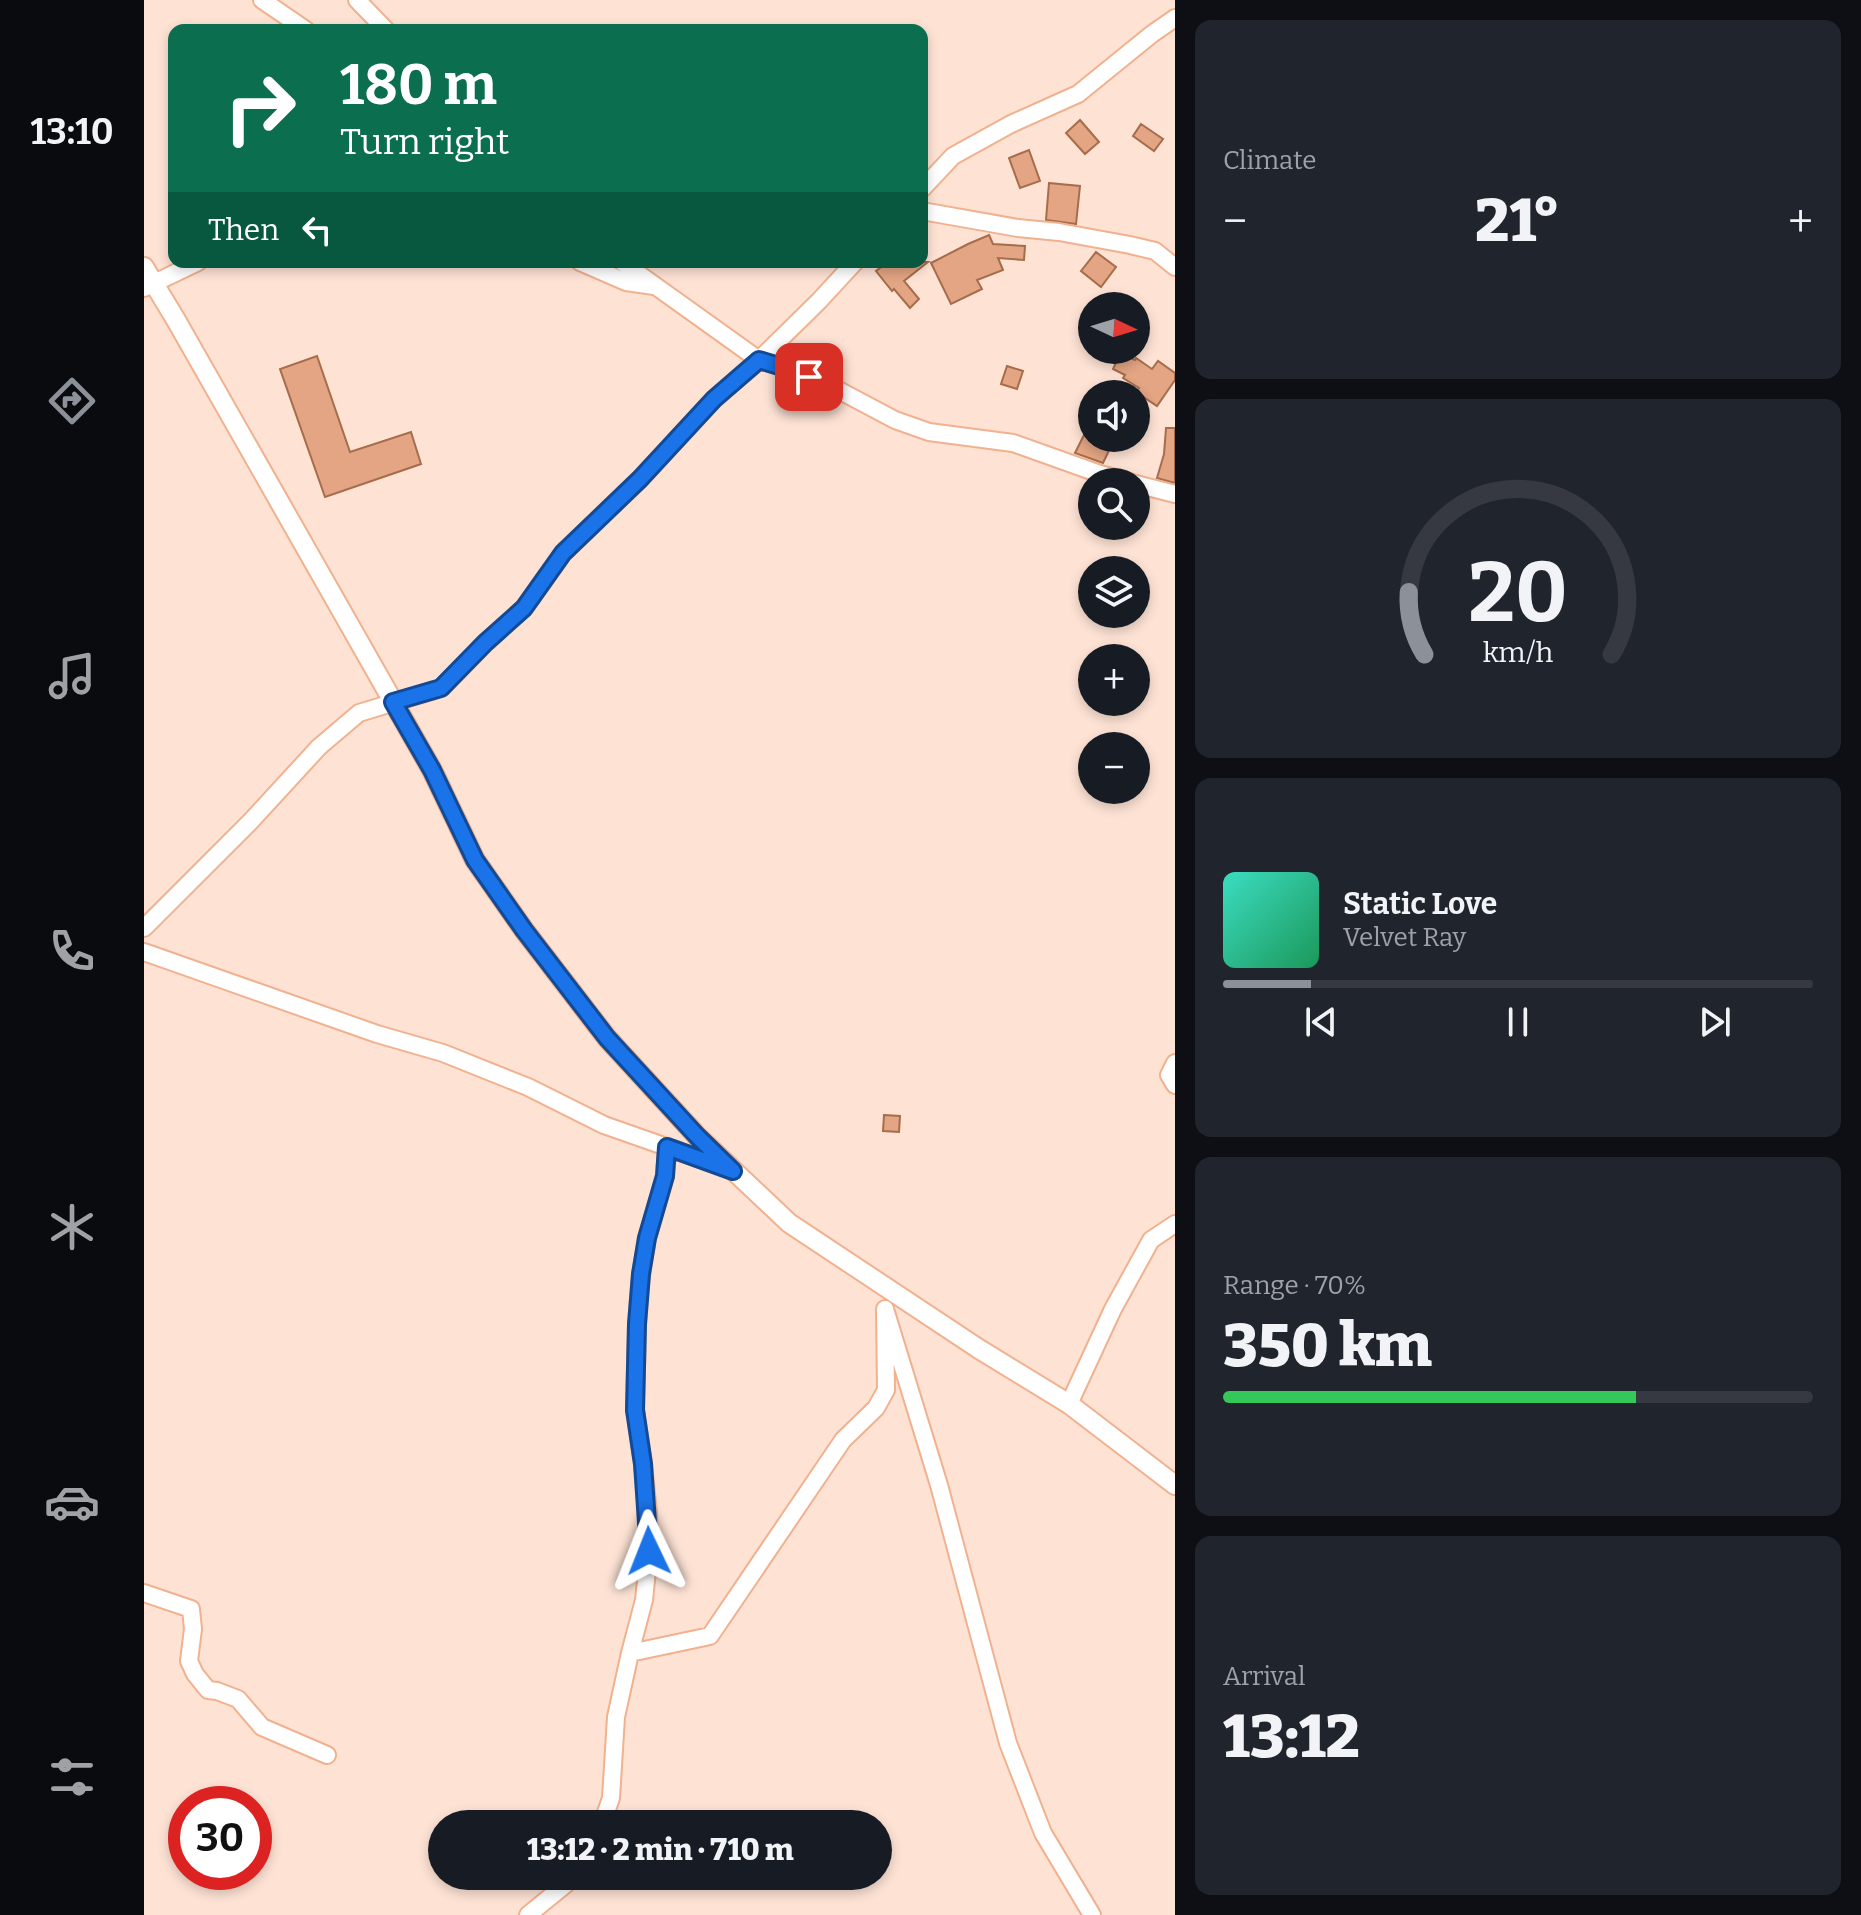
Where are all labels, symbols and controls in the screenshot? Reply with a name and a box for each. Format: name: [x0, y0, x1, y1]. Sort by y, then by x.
text: 180 m: [340, 52, 497, 119]
icon: right: [208, 56, 312, 160]
text: 13:10: [30, 110, 114, 154]
text: Turn right: [340, 120, 509, 164]
text: Climate: [1223, 145, 1317, 176]
text: 21°: [1475, 185, 1560, 257]
text: −: [1223, 195, 1247, 248]
text: +: [1788, 195, 1813, 248]
icon: left: [295, 208, 339, 252]
text: Then: [208, 212, 279, 248]
north arrow: [1078, 292, 1150, 364]
map controls: [1078, 292, 1150, 804]
pin: [775, 343, 843, 411]
icon: arrive: [787, 355, 831, 399]
icon: directions: [44, 373, 100, 429]
button: sound: [1078, 380, 1150, 452]
button: search: [1078, 468, 1150, 540]
text: 20: [1468, 542, 1568, 642]
button: layers: [1078, 556, 1150, 628]
text: km/h: [1483, 635, 1554, 670]
button: +: [1078, 644, 1150, 716]
icon: music: [44, 648, 100, 704]
button: −: [1078, 732, 1150, 804]
text: Static Love: [1343, 886, 1497, 922]
text: Velvet Ray: [1343, 922, 1466, 953]
icon: phone: [44, 923, 100, 979]
icon: previous: [1299, 1000, 1343, 1044]
icon: pause: [1496, 1000, 1540, 1044]
icon: next: [1693, 1000, 1737, 1044]
icon: climate: [44, 1199, 100, 1255]
text: Range · 70%: [1223, 1270, 1366, 1301]
text: 350 km: [1223, 1310, 1432, 1382]
icon: car: [44, 1474, 100, 1530]
position arrow: [607, 1509, 691, 1593]
text: Arrival: [1223, 1661, 1305, 1692]
text: 13:12: [1223, 1701, 1360, 1773]
icon: filters: [44, 1749, 100, 1805]
speed limit sign: 30: [168, 1786, 272, 1890]
text: 13:12 · 2 min · 710 m: [527, 1832, 793, 1868]

